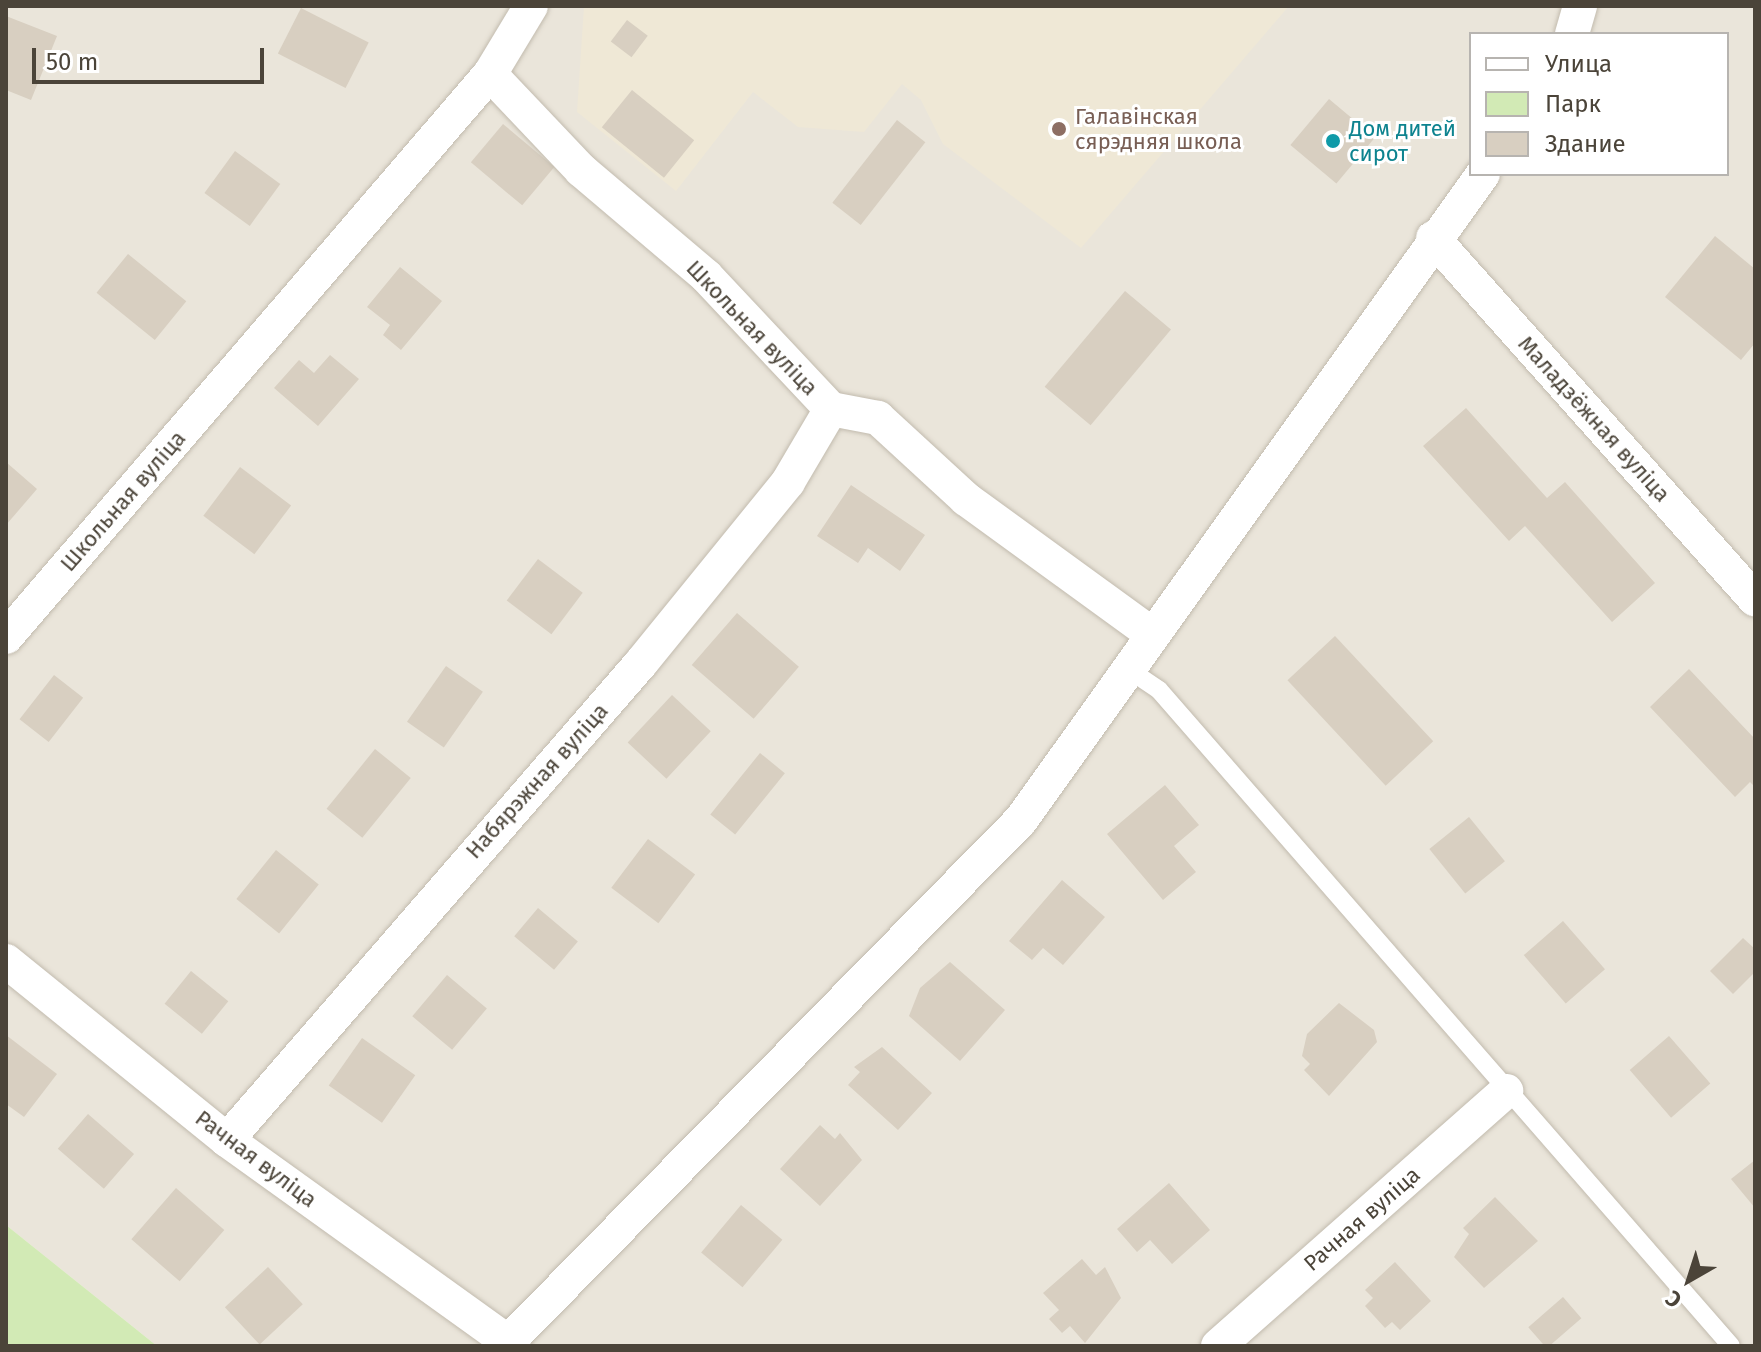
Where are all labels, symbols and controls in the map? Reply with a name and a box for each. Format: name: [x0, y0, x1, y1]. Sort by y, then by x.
scale bar: [36, 32, 268, 82]
legend: [1469, 32, 1729, 176]
text: 50 m: [46, 48, 98, 76]
text: Улица: [1545, 50, 1612, 78]
text: Парк: [1545, 90, 1601, 118]
place label: Галавінская сярэдняя школа: [1075, 103, 1242, 154]
place label: Дом дитей сирот: [1349, 115, 1456, 166]
marker: Галавінская сярэдняя школа: [1050, 120, 1068, 138]
text: Здание: [1545, 130, 1626, 158]
marker: Дом дитей сирот: [1324, 132, 1342, 150]
street label: Школьная вуліца: [681, 255, 823, 401]
street label: Маладзёжная вуліца: [1513, 331, 1675, 507]
street label: Школьная вуліца: [55, 425, 191, 577]
street label: Набярэжная вуліца: [460, 698, 614, 864]
street label: Рачная вуліца: [190, 1105, 322, 1213]
street label: Рачная вуліца: [1299, 1161, 1425, 1277]
north arrow: [1649, 1240, 1729, 1320]
text: С: [1660, 1285, 1687, 1314]

